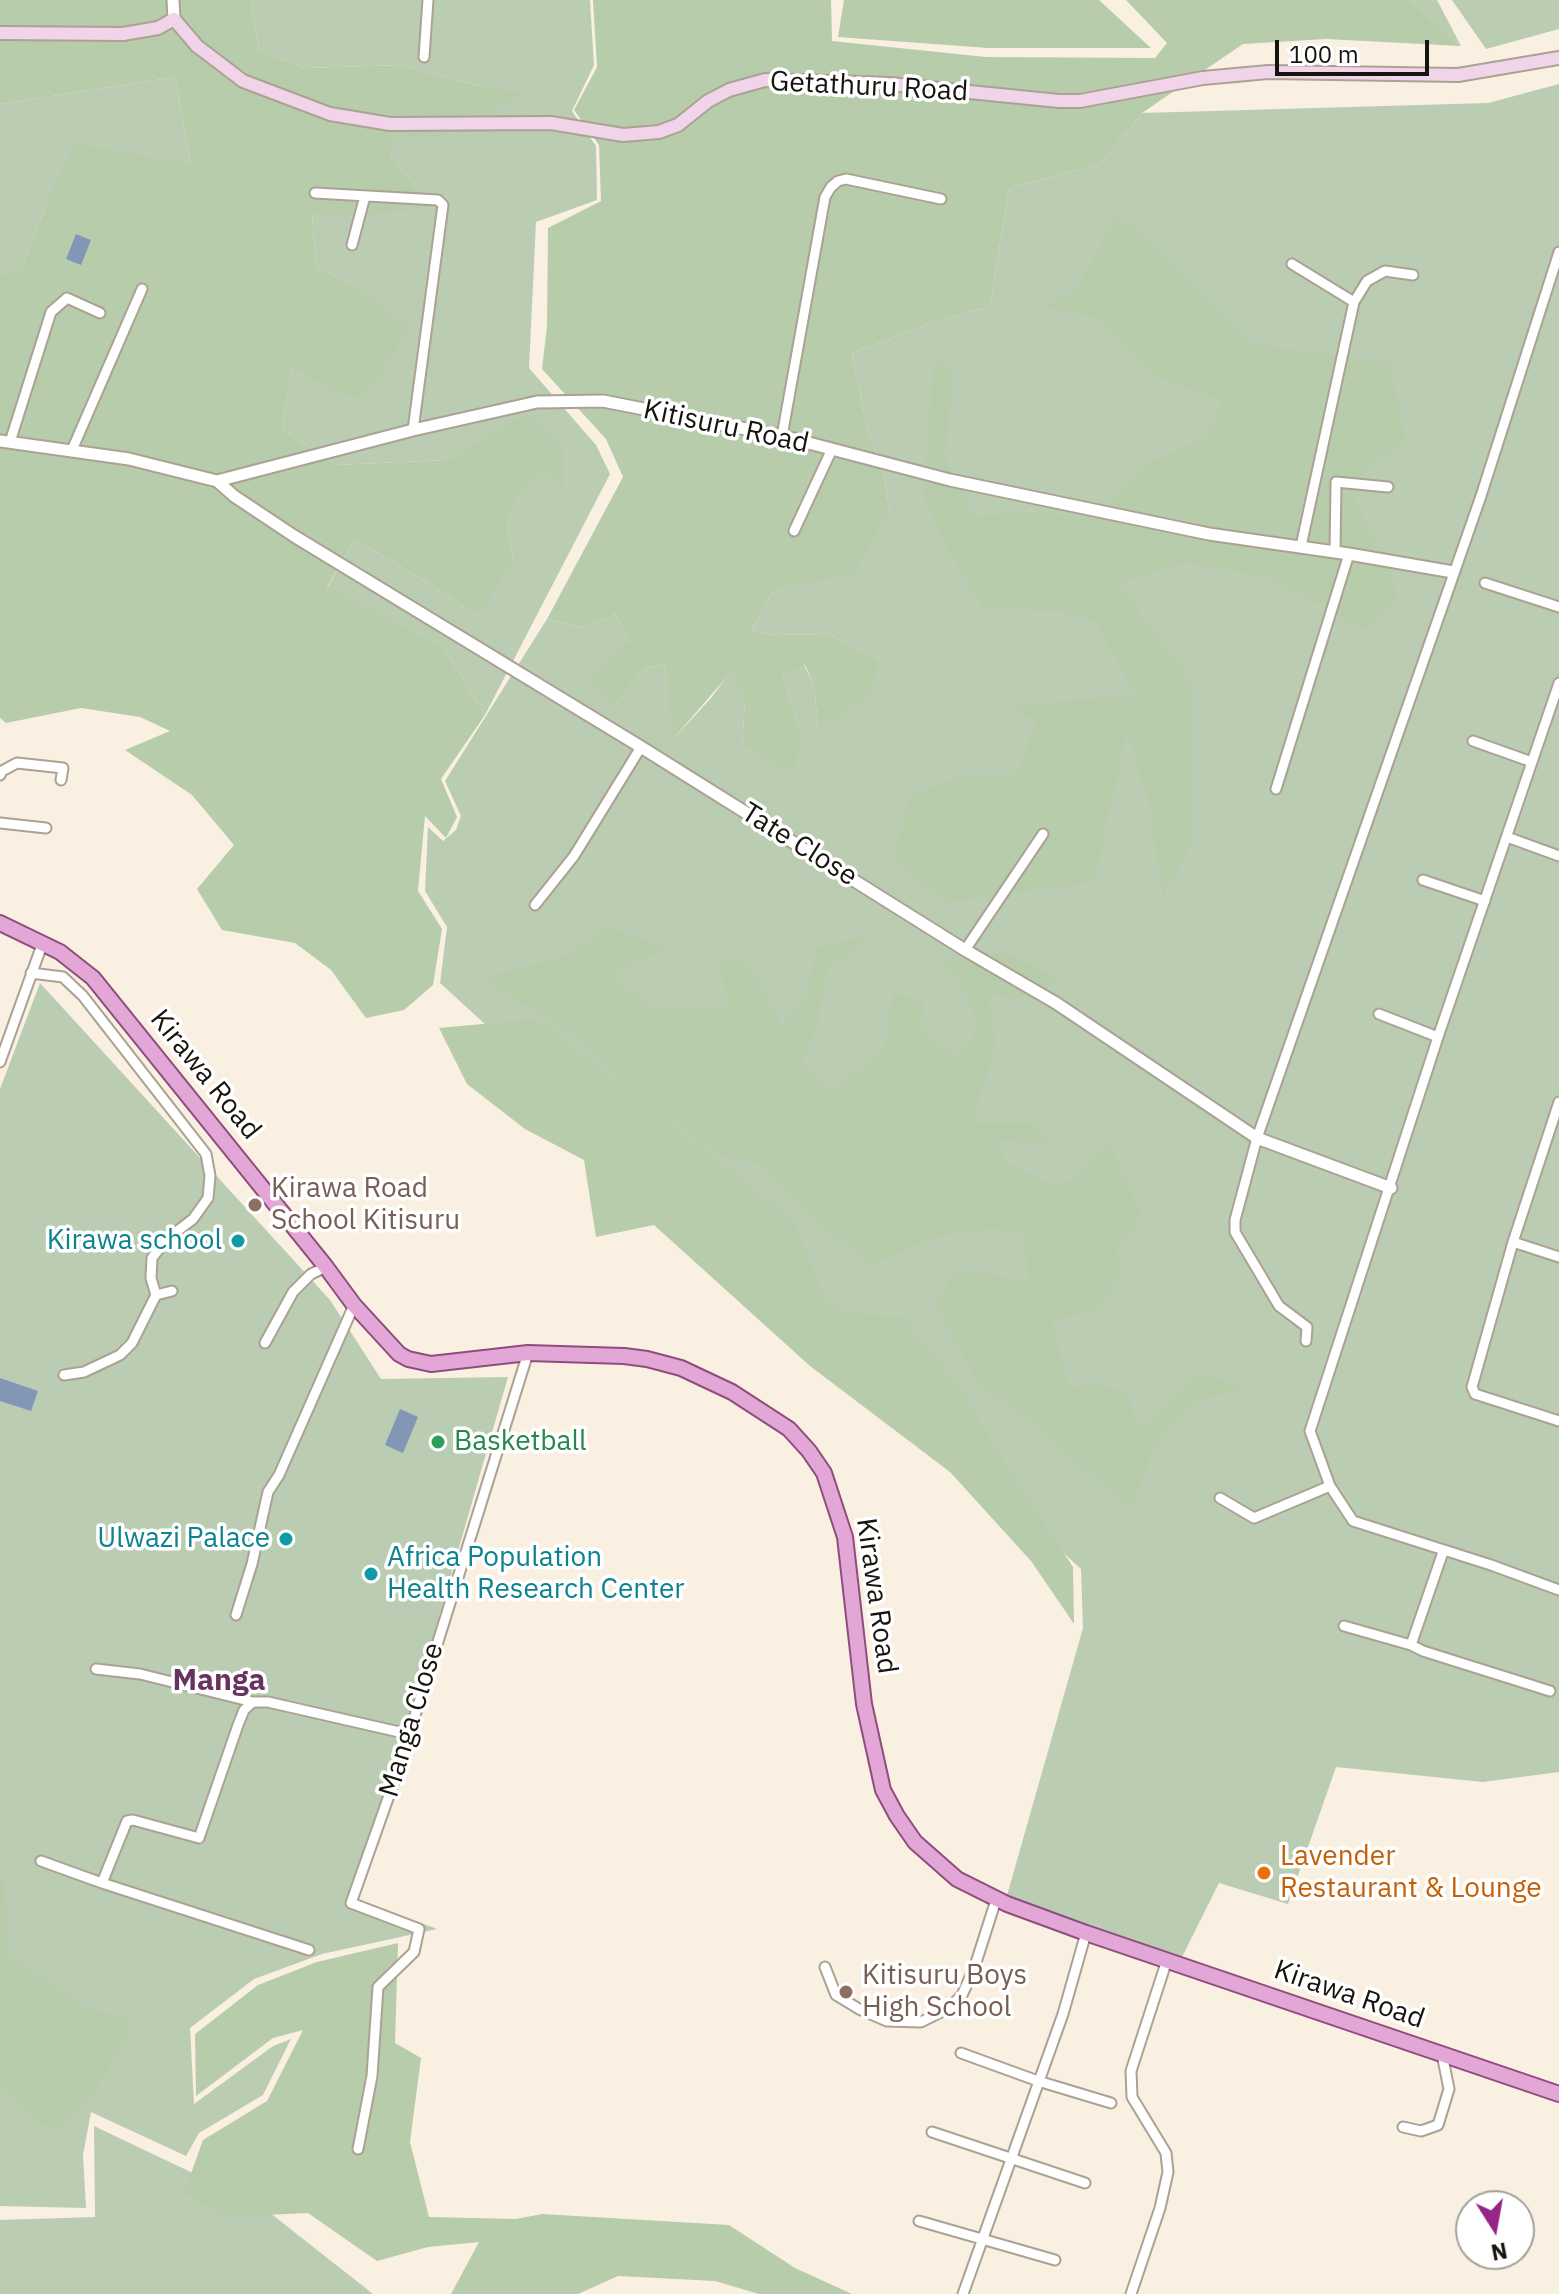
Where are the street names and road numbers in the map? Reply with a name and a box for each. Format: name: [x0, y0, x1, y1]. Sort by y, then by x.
street label: Getathuru Road: [769, 65, 969, 109]
street label: Kitisuru Road: [640, 393, 812, 461]
street label: Tate Close: [735, 796, 863, 894]
street label: Kirawa Road: [143, 1003, 267, 1147]
street label: Kirawa Road: [848, 1516, 904, 1676]
street label: Manga Close: [373, 1639, 451, 1801]
street label: Kirawa Road: [1269, 1954, 1429, 2036]

